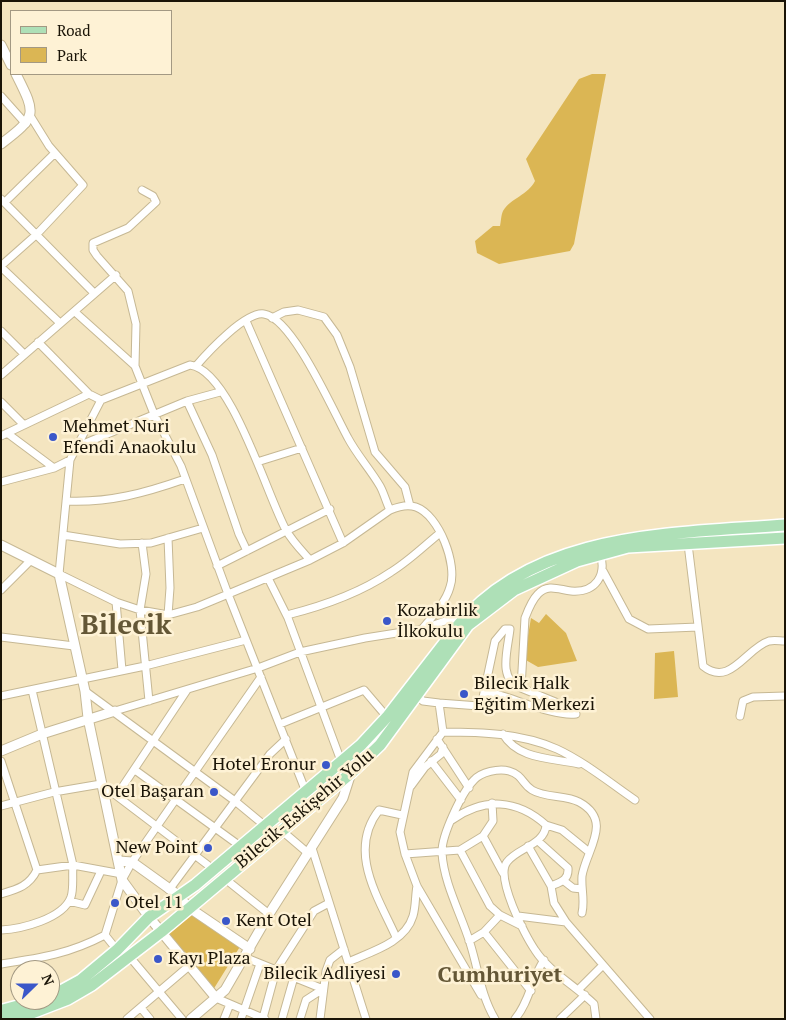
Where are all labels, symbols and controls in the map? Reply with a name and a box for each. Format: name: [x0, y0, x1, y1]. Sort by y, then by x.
legend: [10, 10, 172, 75]
text: Road: [57, 20, 90, 40]
text: Park: [57, 45, 87, 65]
place label: Mehmet Nuri Efendi Anaokulu: [63, 416, 196, 458]
marker: Mehmet Nuri Efendi Anaokulu: [47, 431, 59, 443]
place label: Kozabirlik İlkokulu: [397, 600, 478, 642]
district label: Bilecik: [81, 609, 171, 643]
marker: Kozabirlik İlkokulu: [381, 615, 393, 627]
place label: Bilecik Halk Eğitim Merkezi: [474, 673, 595, 716]
marker: Bilecik Halk Eğitim Merkezi: [458, 688, 470, 700]
street label: Bilecik-Eskişehir Yolu: [231, 745, 379, 873]
place label: Hotel Eronur: [212, 754, 316, 776]
marker: Hotel Eronur: [320, 759, 332, 771]
place label: Otel Başaran: [101, 781, 204, 803]
marker: Otel Başaran: [208, 786, 220, 798]
place label: New Point: [115, 837, 198, 859]
marker: New Point: [202, 842, 214, 854]
place label: Otel 11: [125, 892, 183, 914]
marker: Otel 11: [109, 897, 121, 909]
place label: Kent Otel: [236, 910, 312, 932]
marker: Kent Otel: [220, 915, 232, 927]
place label: Kayı Plaza: [168, 948, 251, 970]
marker: Kayı Plaza: [152, 953, 164, 965]
north arrow: [10, 960, 60, 1010]
place label: Bilecik Adliyesi: [263, 963, 386, 985]
district label: Cumhuriyet: [438, 963, 562, 989]
marker: Bilecik Adliyesi: [390, 968, 402, 980]
text: N: [38, 971, 59, 988]

